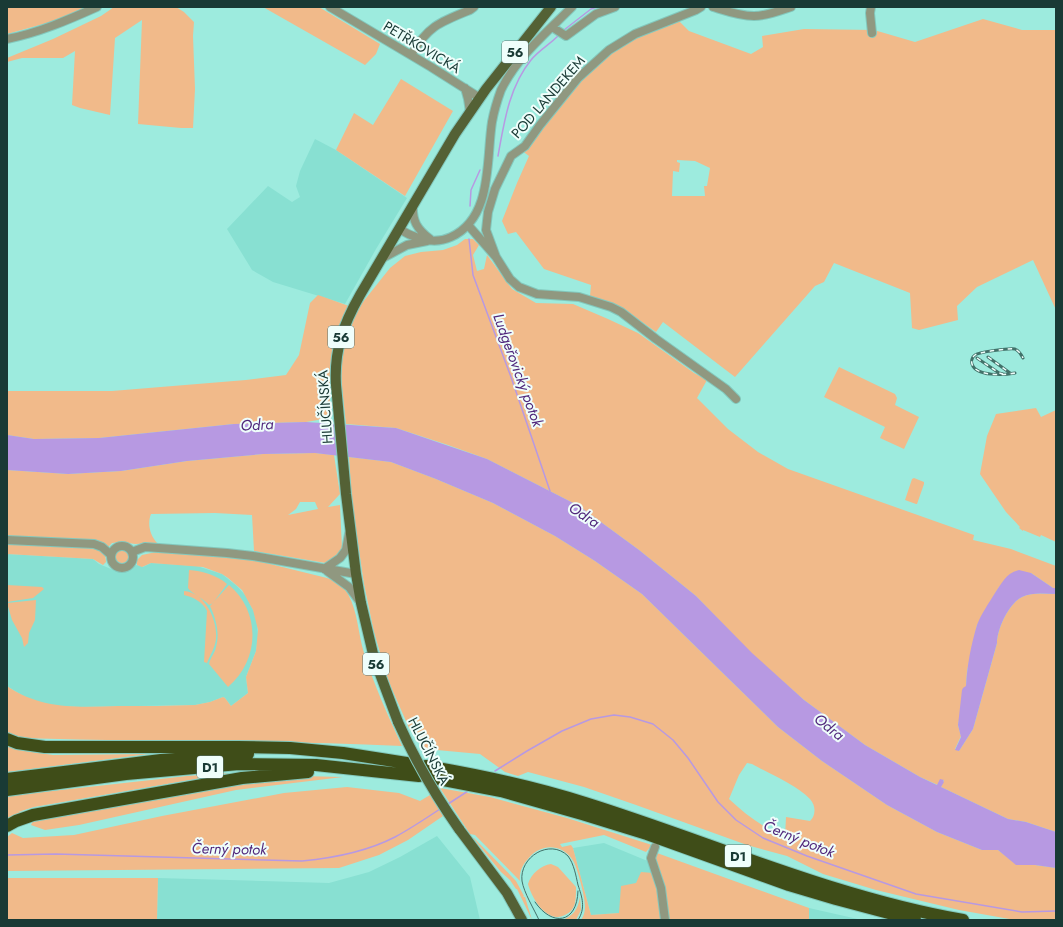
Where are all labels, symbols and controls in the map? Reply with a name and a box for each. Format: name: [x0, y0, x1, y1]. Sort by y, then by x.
street label: PETŘKOVICKÁ: [380, 16, 465, 78]
road number: 56: [502, 41, 528, 63]
street label: POD LANDEKEM: [507, 51, 589, 143]
water label: Ludgeřovický potok: [487, 310, 549, 430]
road number: 56: [328, 326, 354, 348]
street label: HLUČÍNSKÁ: [312, 369, 338, 444]
water label: Odra: [240, 413, 275, 437]
water label: Odra: [564, 497, 604, 534]
road number: 56: [363, 653, 389, 675]
water label: Odra: [809, 708, 849, 746]
street label: HLUČÍNSKÁ: [403, 714, 455, 789]
road number: D1: [197, 756, 223, 778]
water label: Černý potok: [760, 815, 838, 863]
water label: Černý potok: [191, 837, 267, 861]
road number: D1: [725, 845, 751, 867]

